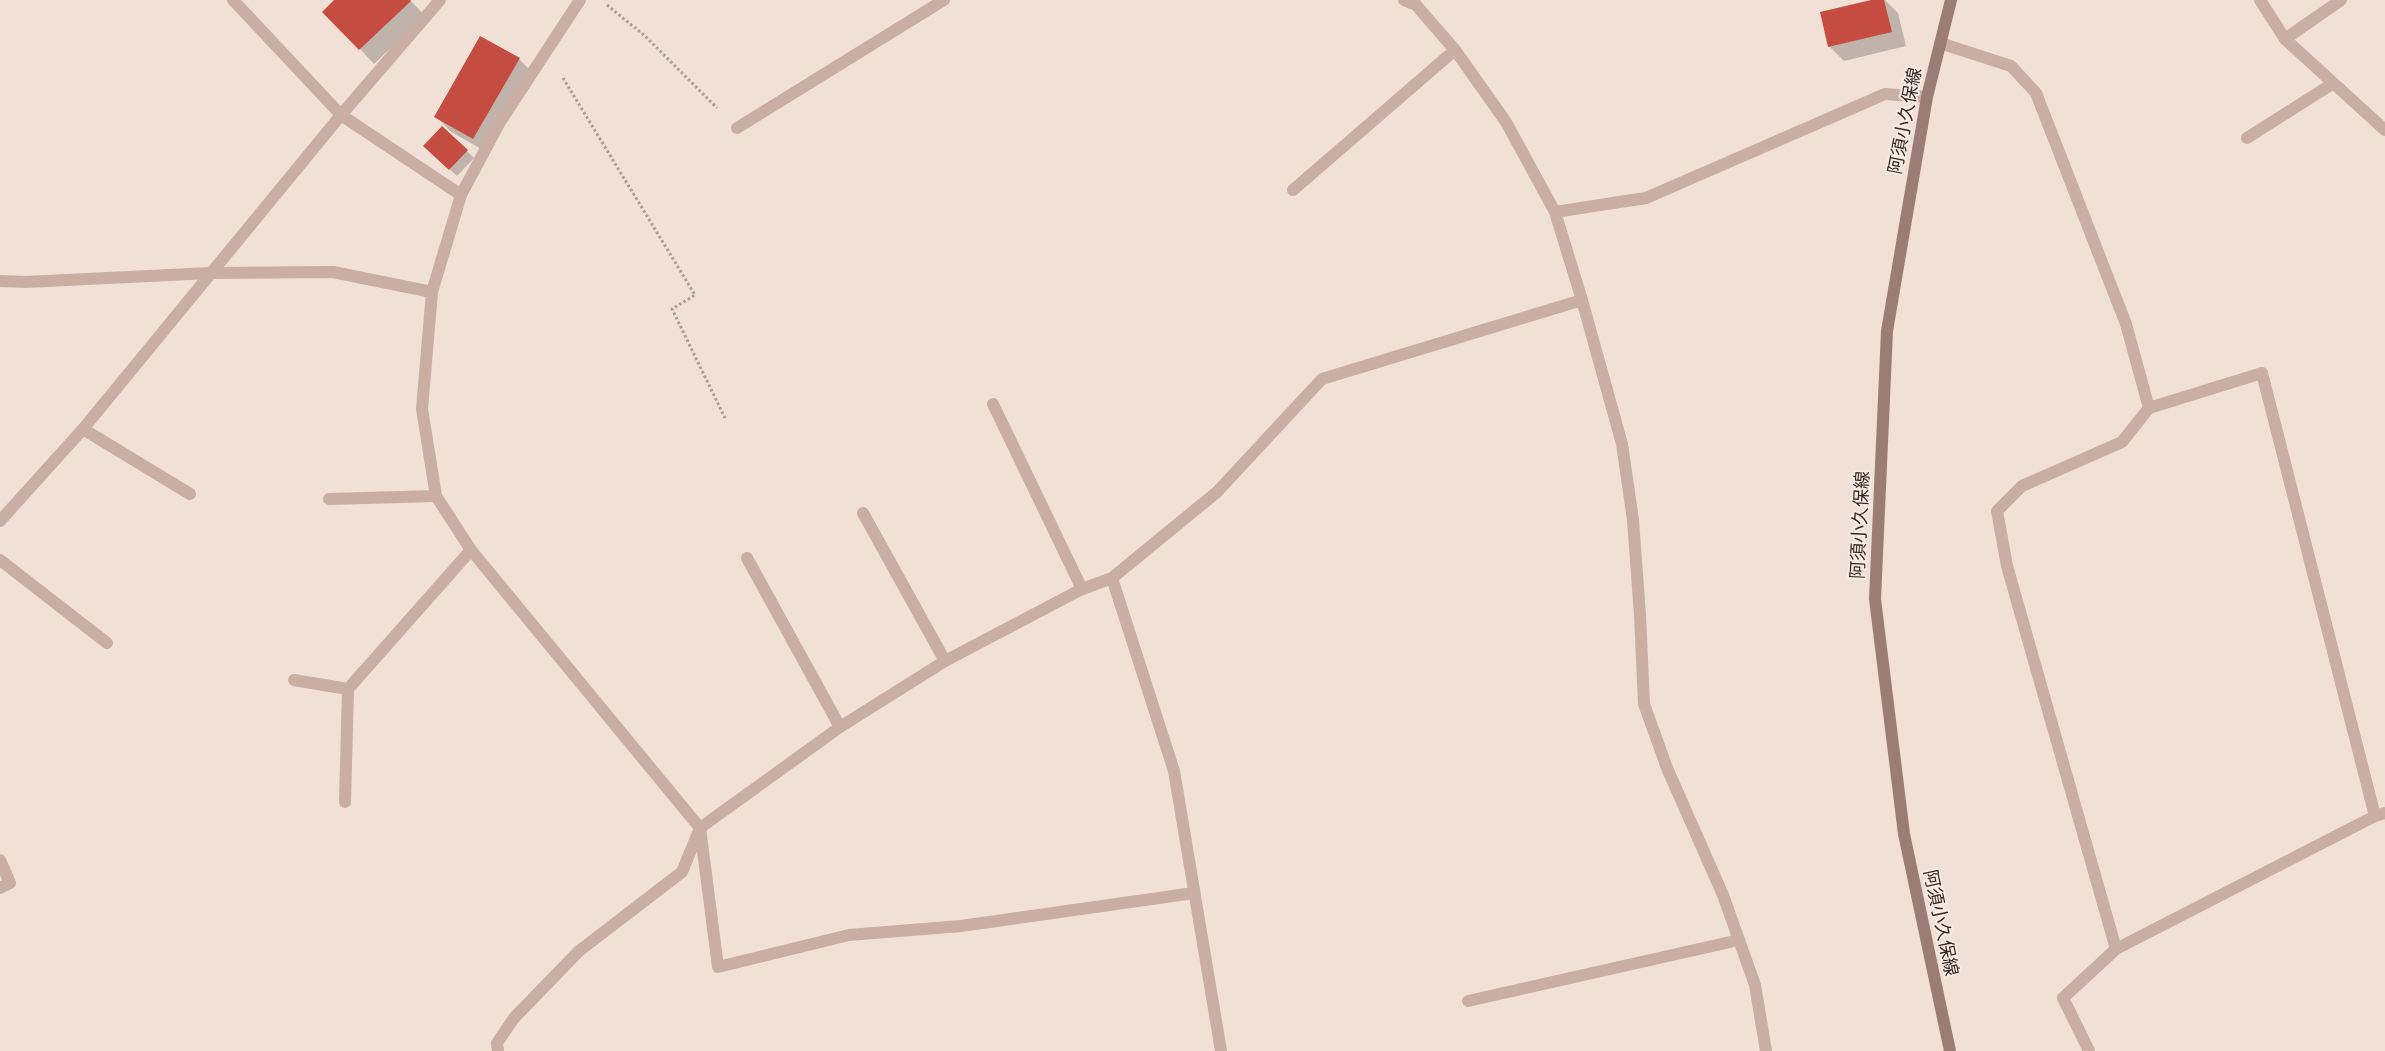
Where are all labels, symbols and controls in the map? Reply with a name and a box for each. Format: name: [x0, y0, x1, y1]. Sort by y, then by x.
street label: 阿須小久保線: [1885, 66, 1927, 176]
street label: 阿須小久保線: [1847, 471, 1875, 579]
street label: 阿須小久保線: [1918, 868, 1962, 978]

